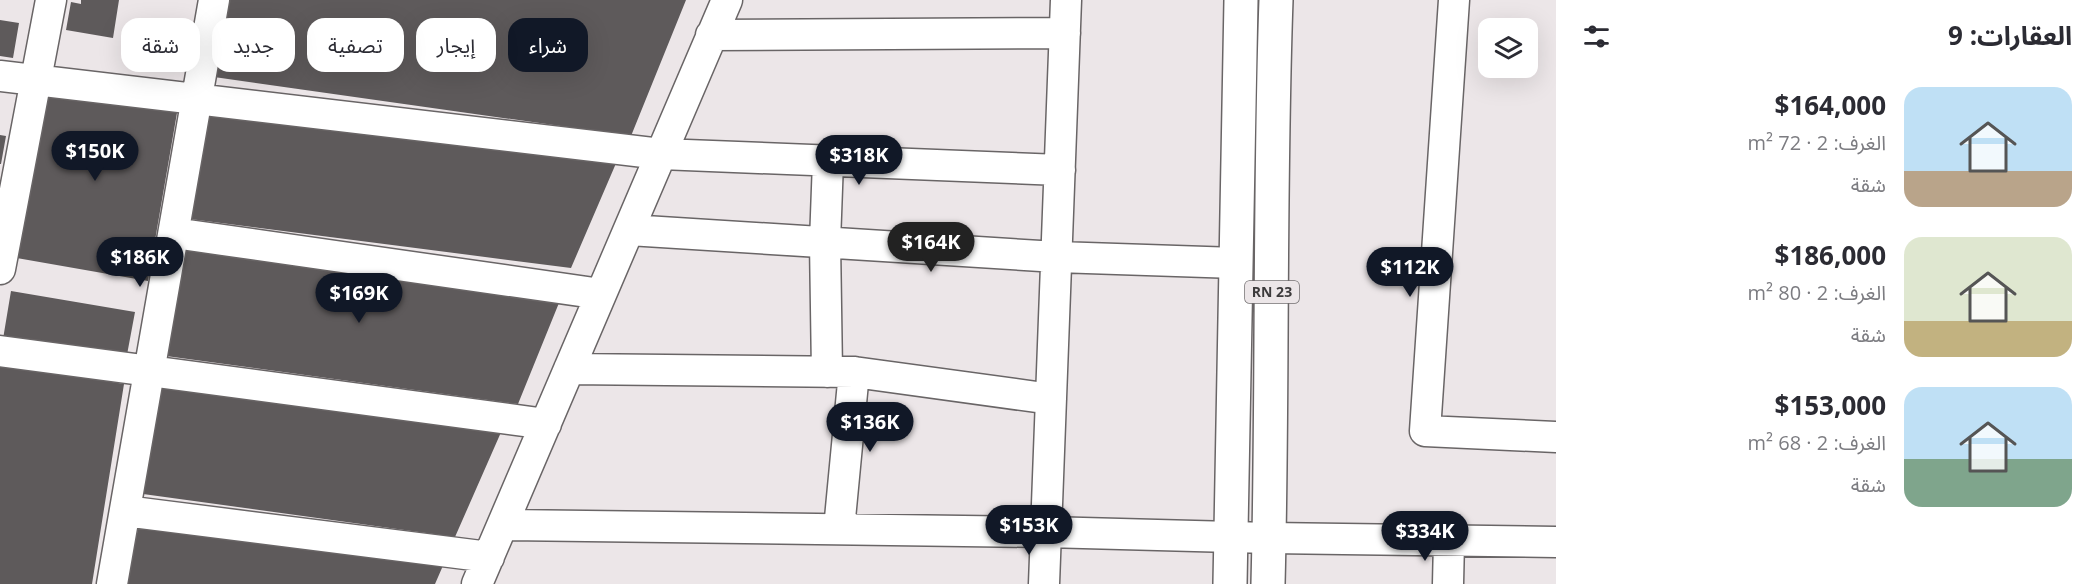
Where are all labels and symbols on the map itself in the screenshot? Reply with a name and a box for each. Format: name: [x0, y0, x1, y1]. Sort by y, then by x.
pin: $150K: [53, 131, 137, 182]
pin: $318K: [817, 135, 901, 186]
pin: $164K: [889, 222, 973, 273]
pin: $186K: [98, 237, 182, 288]
pin: $112K: [1368, 247, 1452, 298]
pin: $169K: [317, 273, 401, 324]
road number: RN 23: [1245, 281, 1299, 303]
pin: $136K: [828, 402, 912, 453]
pin: $153K: [987, 505, 1071, 556]
pin: $334K: [1383, 511, 1467, 562]

